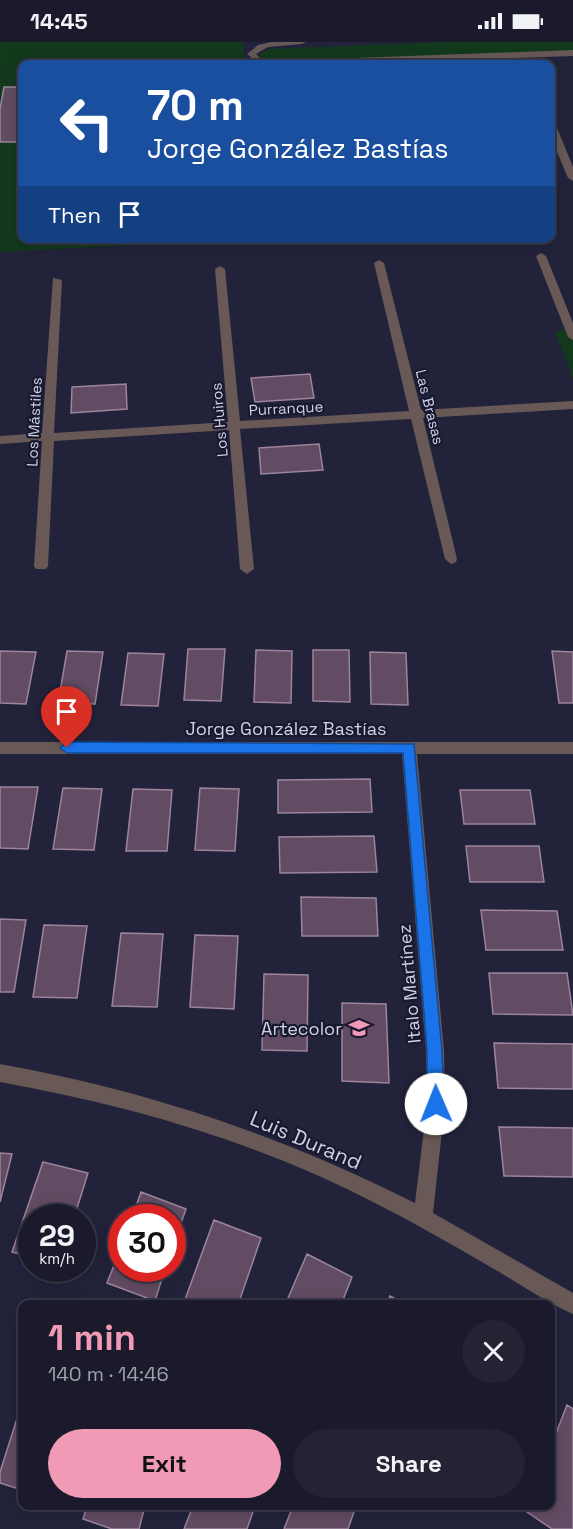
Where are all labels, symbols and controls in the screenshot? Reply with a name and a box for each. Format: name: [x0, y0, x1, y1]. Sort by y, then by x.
text: 14:45: [30, 7, 88, 35]
text: 70 m: [147, 79, 244, 132]
icon: left: [48, 84, 126, 162]
text: Jorge González Bastías: [147, 131, 449, 166]
icon: arrive: [113, 198, 146, 231]
text: Then: [48, 201, 101, 229]
street label: Las Brasas: [412, 367, 449, 447]
street label: Los Mástiles: [22, 377, 46, 467]
street label: Los Huiros: [206, 382, 232, 458]
street label: Purranque: [248, 397, 324, 419]
pin: [41, 686, 92, 748]
icon: arrive: [50, 695, 83, 728]
street label: Jorge González Bastías: [185, 717, 387, 740]
street label: Italo Martínez: [392, 924, 426, 1044]
school or university icon: Artecolor: [347, 1016, 371, 1040]
place label: Artecolor: [261, 1017, 342, 1040]
position arrow: [404, 1072, 468, 1136]
street label: Luis Durand: [246, 1104, 366, 1176]
speed limit sign: 30: [108, 1204, 186, 1282]
text: 29: [39, 1216, 75, 1255]
text: km/h: [39, 1249, 75, 1268]
text: 1 min: [48, 1315, 136, 1361]
button: close: [462, 1320, 525, 1383]
text: 140 m · 14:46: [48, 1361, 169, 1387]
button: Exit: [48, 1429, 281, 1498]
button: Share: [293, 1429, 525, 1498]

